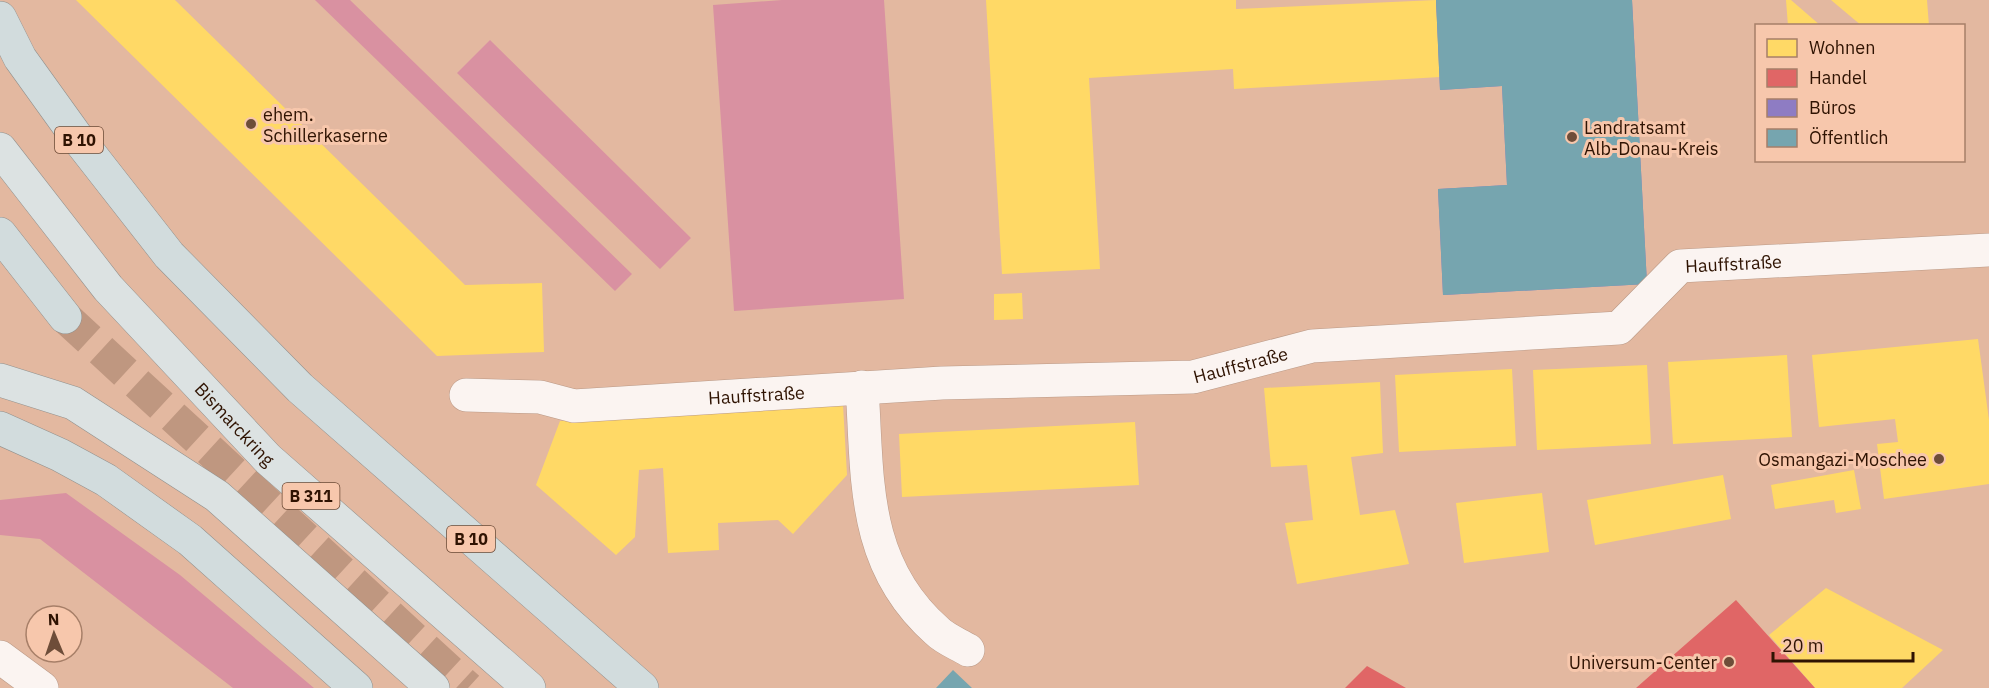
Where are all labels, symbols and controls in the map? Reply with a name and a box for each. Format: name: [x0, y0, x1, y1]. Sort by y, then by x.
legend: [1755, 24, 1965, 162]
text: Wohnen: [1809, 36, 1875, 59]
text: Handel: [1809, 66, 1867, 89]
text: Büros: [1809, 96, 1856, 119]
place label: ehem. Schillerkaserne: [263, 103, 388, 147]
place label: Landratsamt Alb-Donau-Kreis: [1584, 116, 1719, 160]
marker: ehem. Schillerkaserne: [244, 117, 258, 131]
text: Öffentlich: [1809, 126, 1888, 149]
road number: B 10: [55, 127, 103, 153]
marker: Landratsamt Alb-Donau-Kreis: [1565, 130, 1579, 144]
street label: Hauffstraße: [1685, 249, 1783, 277]
street label: Hauffstraße: [1191, 341, 1290, 388]
street label: Bismarckring: [190, 377, 280, 471]
street label: Hauffstraße: [707, 380, 806, 409]
place label: Osmangazi-Moschee: [1758, 448, 1927, 471]
marker: Osmangazi-Moschee: [1932, 452, 1946, 466]
road number: B 311: [282, 483, 340, 509]
road number: B 10: [447, 526, 495, 552]
north arrow: [24, 604, 84, 664]
text: N: [47, 609, 60, 629]
scale bar: [1773, 625, 1912, 663]
text: 20 m: [1782, 634, 1824, 657]
place label: Universum-Center: [1569, 651, 1717, 674]
marker: Universum-Center: [1722, 655, 1736, 669]

